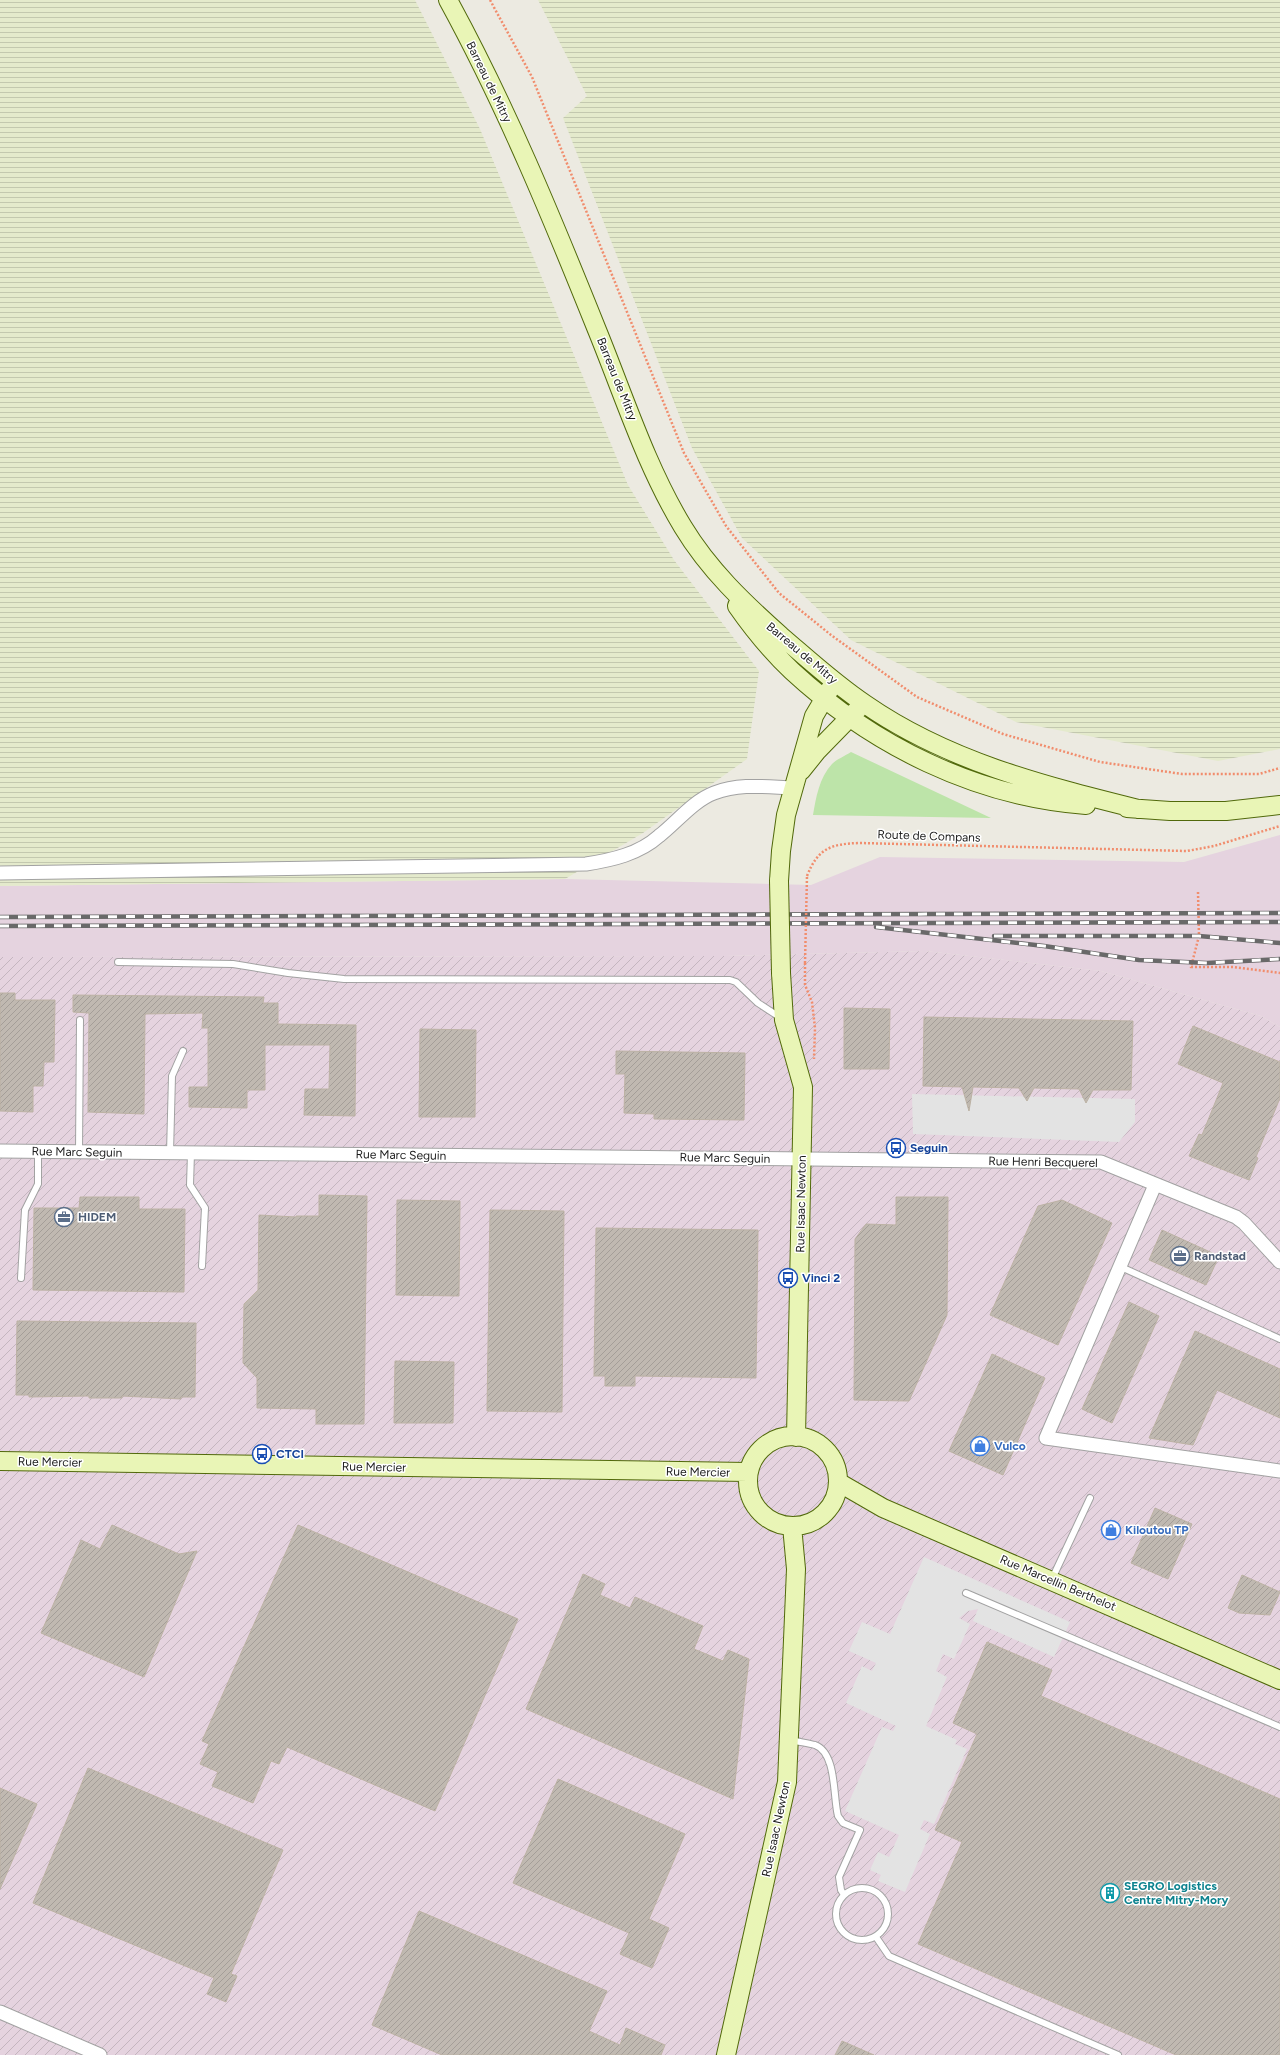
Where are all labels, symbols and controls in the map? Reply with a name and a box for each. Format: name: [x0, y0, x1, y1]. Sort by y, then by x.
street label: Barreau de Mitry: [463, 39, 515, 125]
street label: Barreau de Mitry: [594, 335, 640, 423]
street label: Barreau de Mitry: [764, 619, 841, 687]
street label: Route de Compans: [877, 827, 981, 845]
bus stop icon: Seguin: [885, 1137, 907, 1159]
place label: Seguin: [910, 1141, 948, 1155]
street label: Rue Marc Seguin: [32, 1144, 123, 1160]
street label: Rue Marc Seguin: [356, 1147, 447, 1163]
street label: Rue Marc Seguin: [680, 1150, 771, 1166]
street label: Rue Henri Becquerel: [988, 1154, 1098, 1170]
street label: Rue Isaac Newton: [793, 1155, 809, 1253]
office icon: HIDEM: [53, 1206, 75, 1228]
place label: HIDEM: [78, 1210, 116, 1224]
office icon: Randstad: [1169, 1245, 1191, 1267]
place label: Randstad: [1194, 1249, 1246, 1263]
bus stop icon: Vinci 2: [777, 1267, 799, 1289]
place label: Vinci 2: [802, 1271, 840, 1285]
shop icon: Vulco: [969, 1435, 991, 1457]
place label: Vulco: [994, 1439, 1026, 1453]
bus stop icon: CTCI: [251, 1443, 273, 1465]
place label: CTCI: [276, 1447, 304, 1461]
street label: Rue Mercier: [18, 1454, 82, 1470]
street label: Rue Mercier: [342, 1459, 406, 1475]
street label: Rue Mercier: [666, 1464, 730, 1480]
shop icon: Kiloutou TP: [1100, 1519, 1122, 1541]
place label: Kiloutou TP: [1125, 1523, 1189, 1537]
street label: Rue Marcellin Berthelot: [998, 1552, 1119, 1614]
street label: Rue Isaac Newton: [759, 1780, 793, 1878]
place label: SEGRO Logistics Centre Mitry-Mory: [1124, 1879, 1228, 1907]
building icon: SEGRO Logistics Centre Mitry-Mory: [1099, 1882, 1121, 1904]

